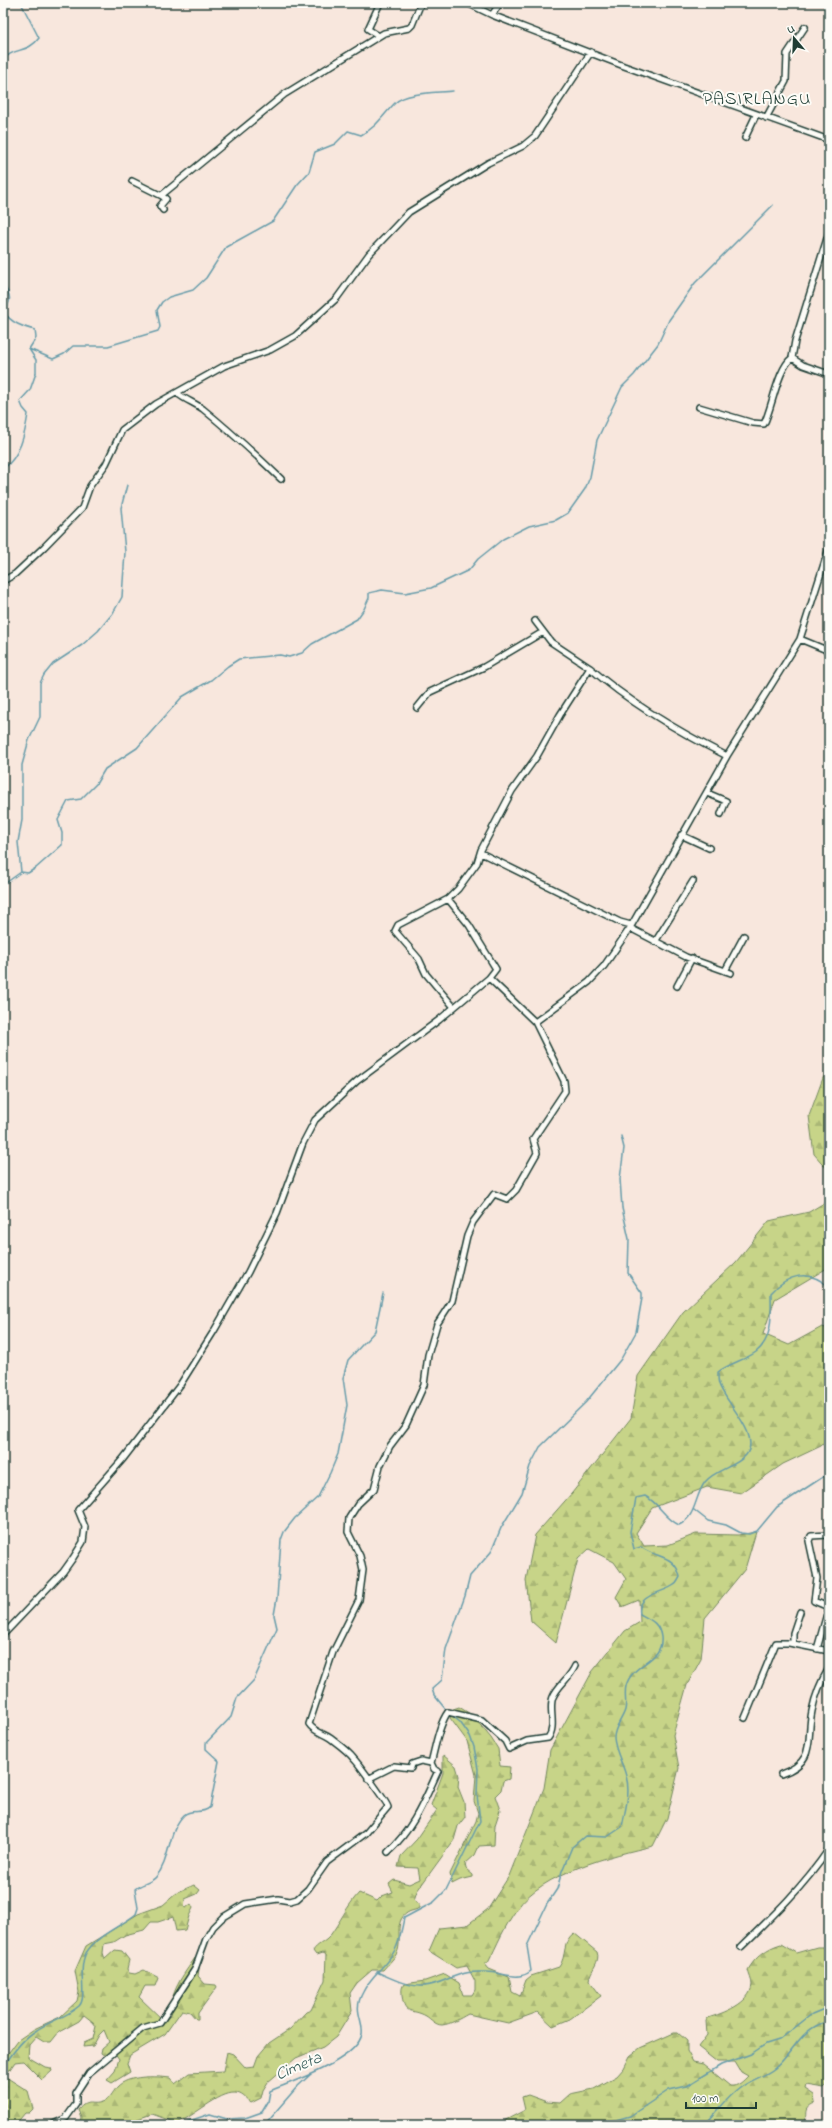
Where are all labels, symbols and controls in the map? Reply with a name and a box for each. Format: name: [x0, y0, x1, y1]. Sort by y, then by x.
north arrow: [774, 18, 814, 58]
text: U: [785, 21, 797, 38]
district label: PASIRLANGU: [703, 87, 811, 113]
water label: Cimeta: [272, 2045, 326, 2087]
scale bar: [686, 2084, 756, 2110]
text: 100 m: [692, 2090, 719, 2108]

